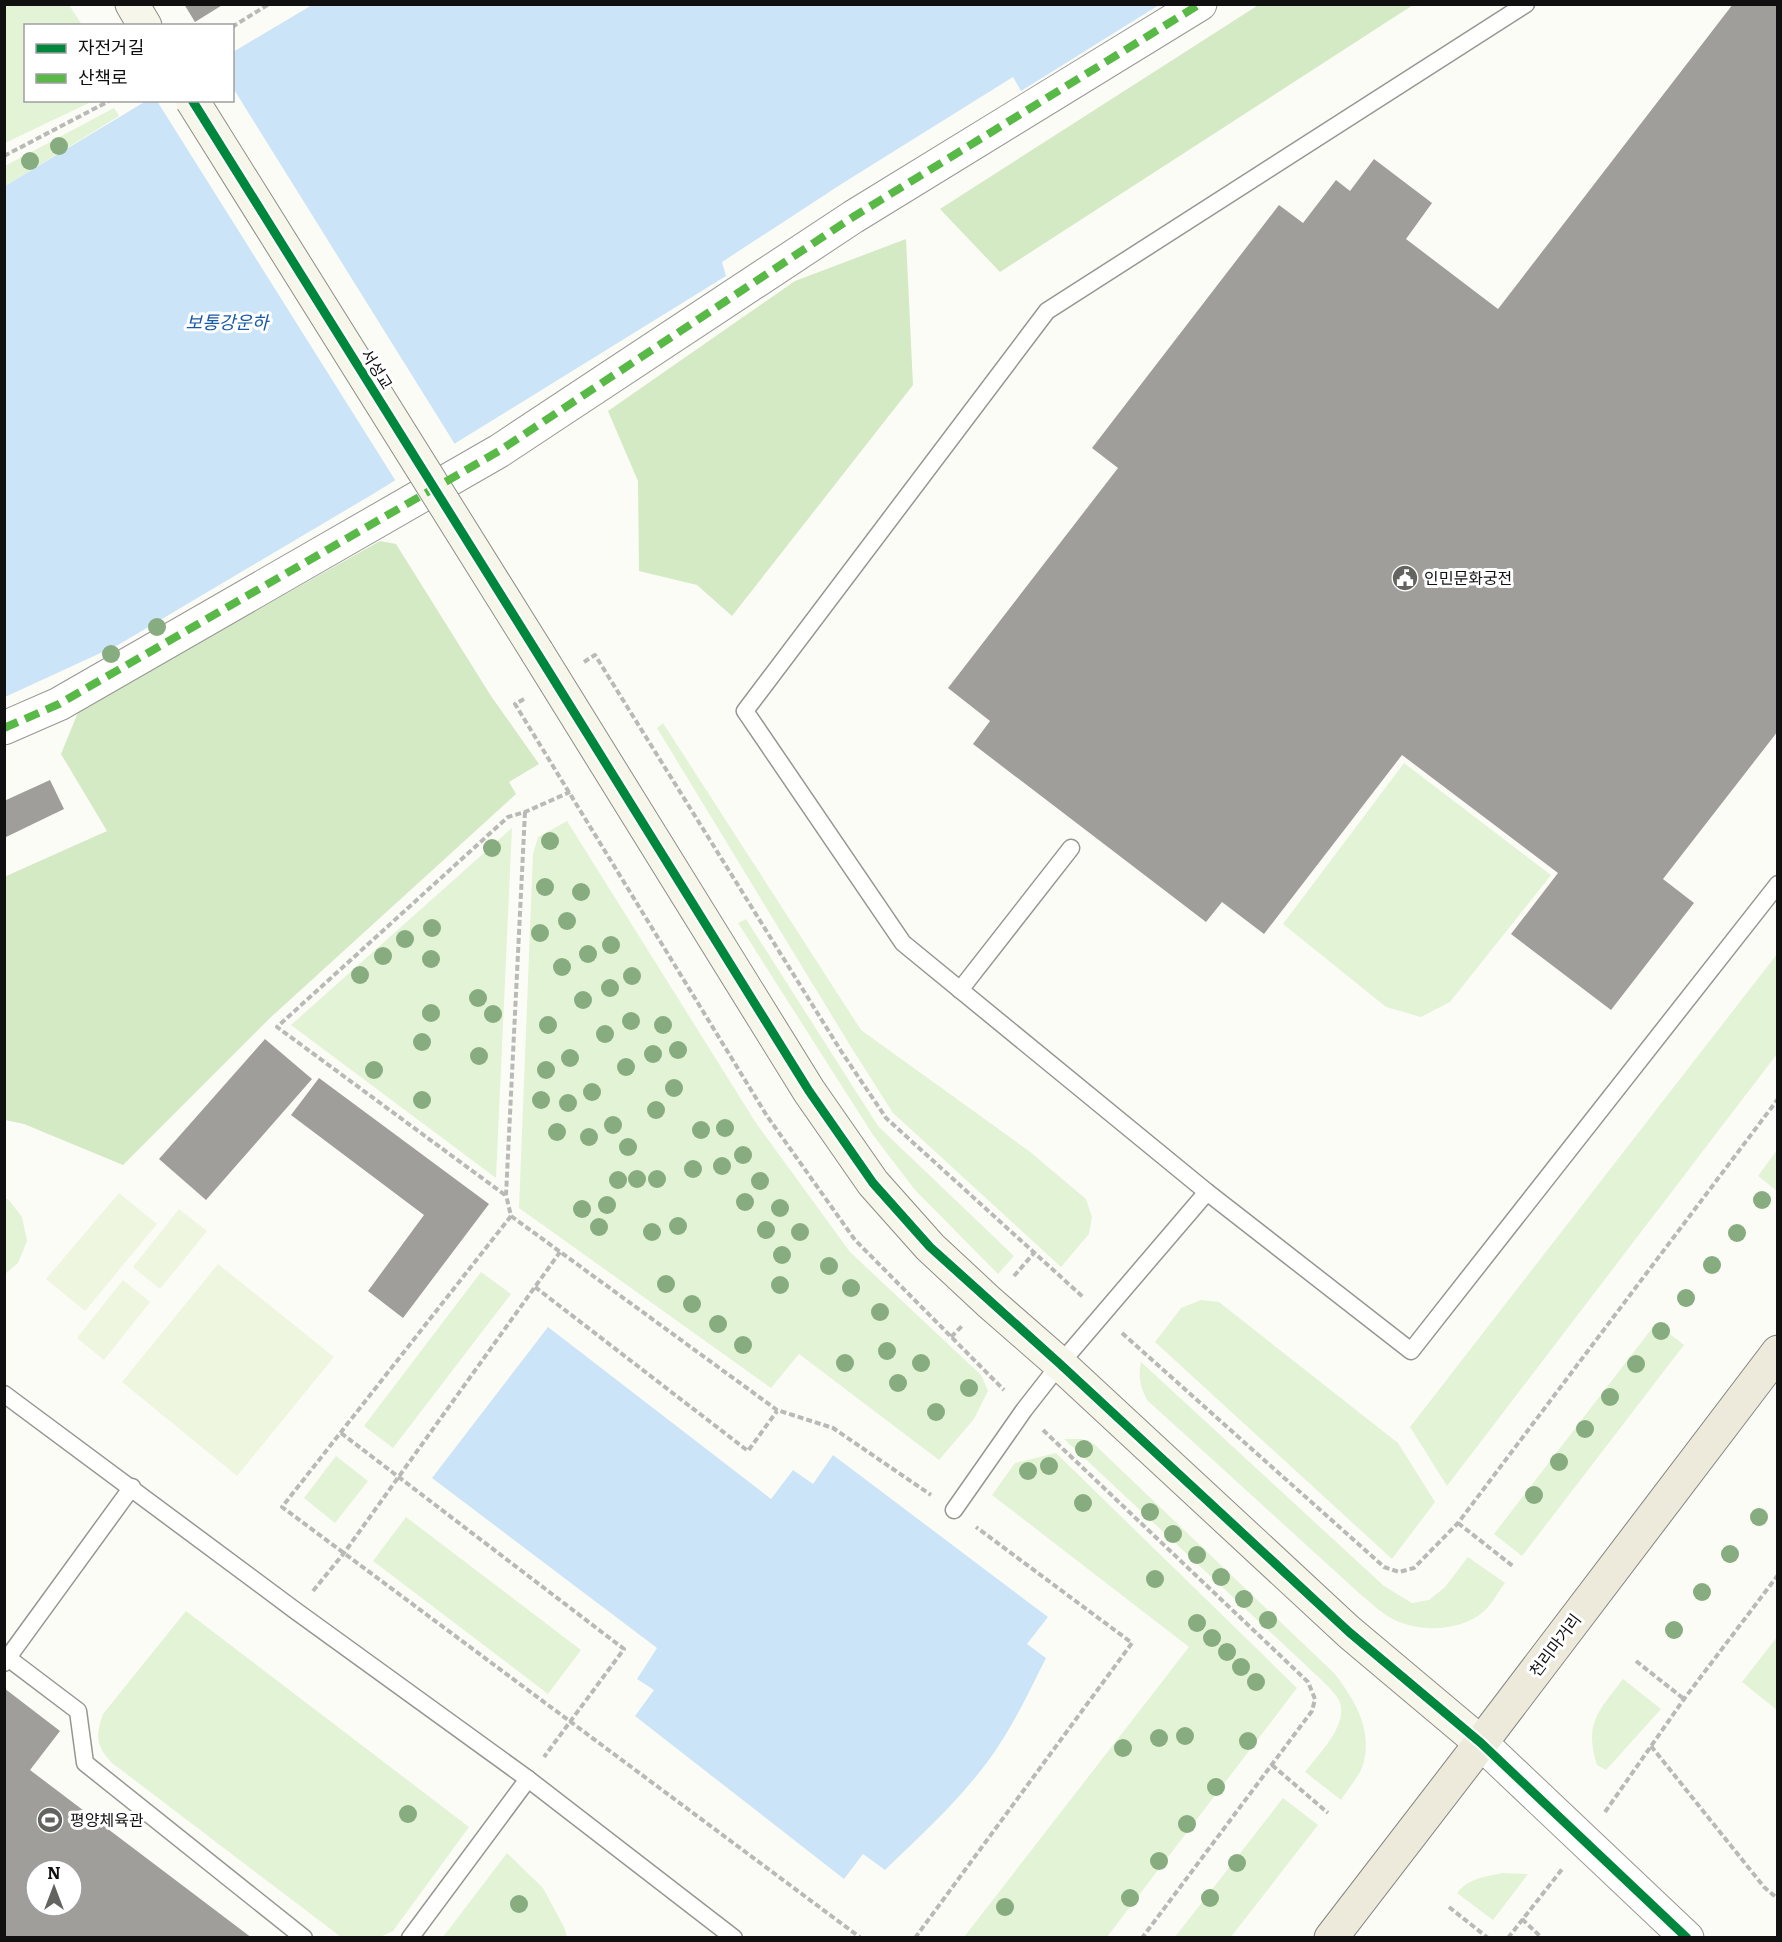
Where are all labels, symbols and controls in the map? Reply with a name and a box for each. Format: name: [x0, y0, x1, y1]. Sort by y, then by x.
legend: [24, 24, 234, 102]
text: 자전거길: [78, 33, 144, 60]
text: 산책로: [78, 63, 128, 90]
water label: 보통강운하: [186, 308, 271, 335]
street label: 서성교: [356, 343, 400, 394]
public building icon: 인민문화궁전: [1390, 563, 1420, 593]
place label: 인민문화궁전: [1424, 565, 1512, 589]
street label: 천리마거리: [1522, 1608, 1586, 1681]
sports icon: 평양체육관: [35, 1805, 65, 1835]
place label: 평양체육관: [70, 1807, 144, 1831]
north arrow: [24, 1858, 84, 1918]
text: N: [47, 1860, 61, 1884]

